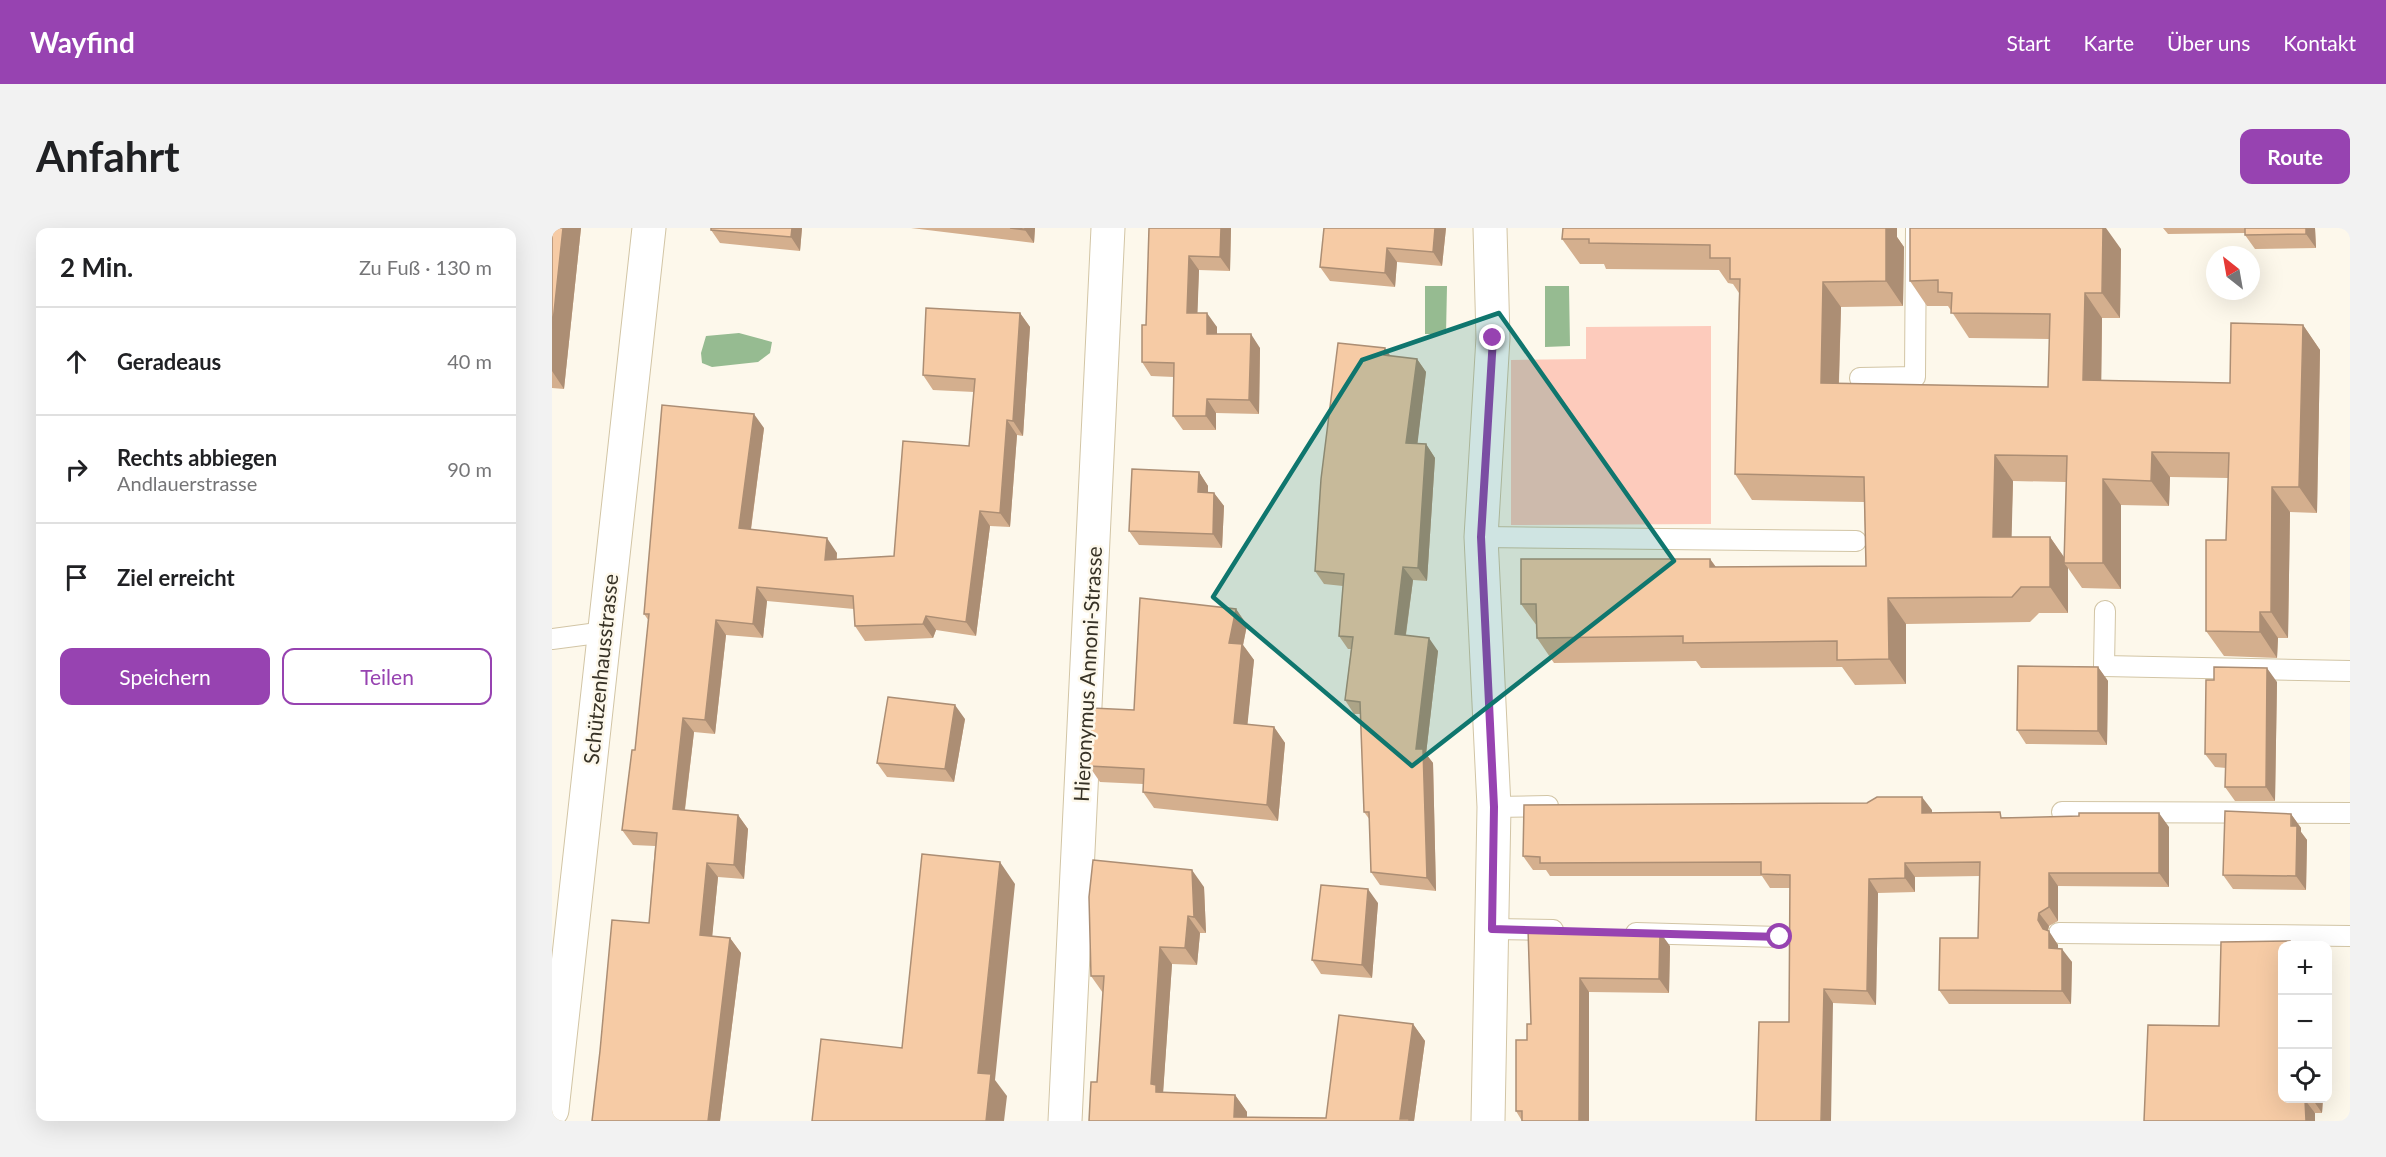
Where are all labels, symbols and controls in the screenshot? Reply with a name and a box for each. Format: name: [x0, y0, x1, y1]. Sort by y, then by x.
text: Wayfind: [30, 25, 135, 59]
text: Start: [2006, 30, 2051, 55]
text: Karte: [2084, 30, 2134, 55]
text: Über uns: [2167, 30, 2250, 55]
text: Kontakt: [2283, 30, 2356, 55]
button: Route: [2240, 129, 2350, 184]
text: Anfahrt: [36, 131, 180, 181]
north arrow: [2206, 246, 2260, 300]
text: 2 Min.: [60, 251, 133, 283]
text: Zu Fuß · 130 m: [359, 255, 492, 279]
route end: [1479, 324, 1505, 350]
icon: ahead: [60, 345, 93, 378]
text: Geradeaus: [117, 348, 221, 375]
text: 40 m: [447, 349, 492, 373]
text: Rechts abbiegen: [117, 444, 277, 471]
icon: right: [60, 453, 93, 486]
text: 90 m: [447, 457, 492, 481]
text: Andlauerstrasse: [117, 471, 257, 495]
street label: Hieronymus Annoni-Strasse: [1068, 546, 1106, 802]
icon: arrive: [60, 561, 93, 594]
text: Ziel erreicht: [117, 564, 235, 591]
street label: Schützenhausstrasse: [578, 573, 622, 765]
button: Speichern: [60, 648, 270, 705]
button: Teilen: [282, 648, 492, 705]
route start: [1766, 923, 1792, 949]
map controls: [2278, 941, 2332, 1103]
button: +: [2278, 941, 2332, 995]
button: −: [2278, 995, 2332, 1049]
button: locate: [2278, 1049, 2332, 1103]

